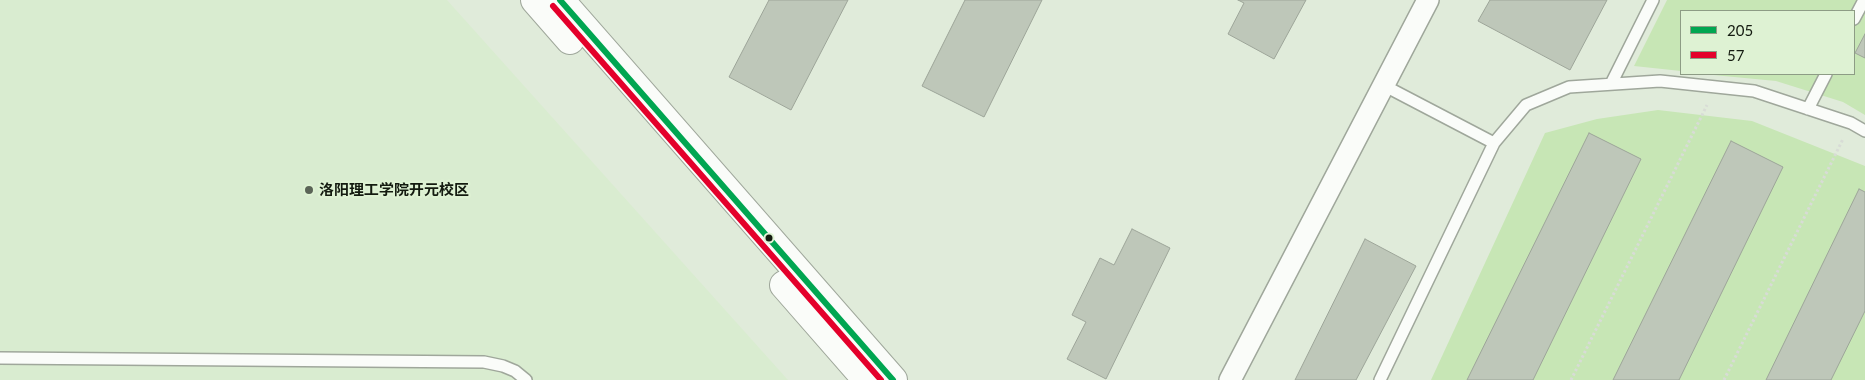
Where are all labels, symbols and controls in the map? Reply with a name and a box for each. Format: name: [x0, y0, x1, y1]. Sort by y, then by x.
legend: [1680, 10, 1855, 75]
text: 205: [1727, 21, 1753, 39]
text: 57: [1727, 46, 1744, 64]
place label: 洛阳理工学院开元校区: [319, 181, 469, 199]
marker: 洛阳理工学院开元校区: [303, 184, 315, 196]
unlabelled marker: [764, 233, 774, 243]

